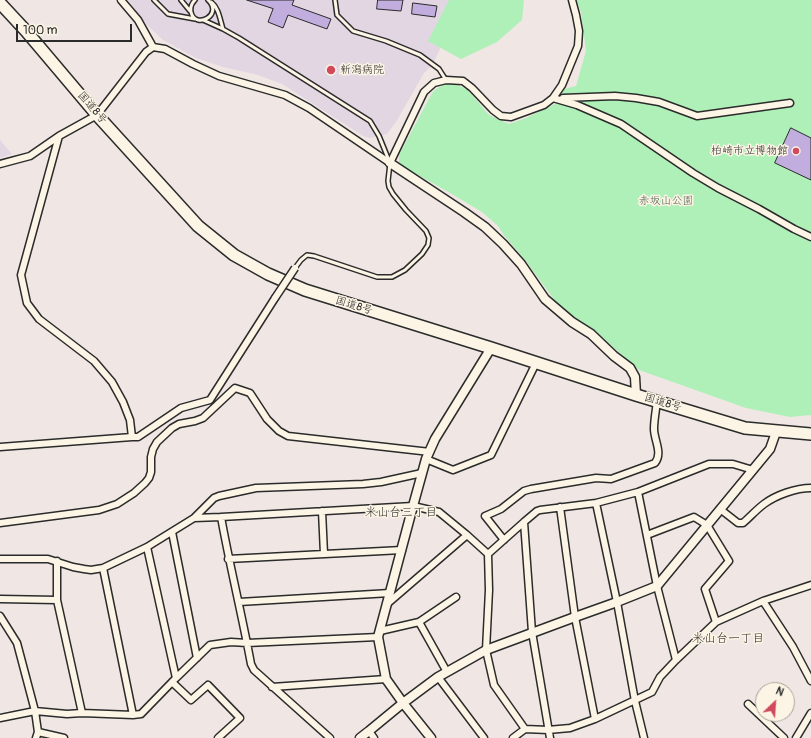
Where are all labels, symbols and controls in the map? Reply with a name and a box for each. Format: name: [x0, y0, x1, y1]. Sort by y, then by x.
scale bar: [18, 16, 134, 42]
text: 100 m: [23, 23, 57, 38]
place label: 新潟病院: [340, 63, 384, 77]
marker: 新潟病院: [325, 64, 337, 76]
street label: 国道8号: [74, 89, 110, 127]
place label: 柏崎市立博物館: [711, 144, 788, 158]
marker: 柏崎市立博物館: [791, 146, 801, 156]
park label: 赤坂山公園: [639, 194, 693, 208]
street label: 国道8号: [334, 294, 374, 318]
street label: 国道8号: [643, 391, 683, 415]
district label: 米山台三丁目: [365, 506, 437, 520]
district label: 米山台一丁目: [692, 632, 764, 646]
north arrow: [755, 682, 795, 722]
text: N: [774, 684, 786, 699]

